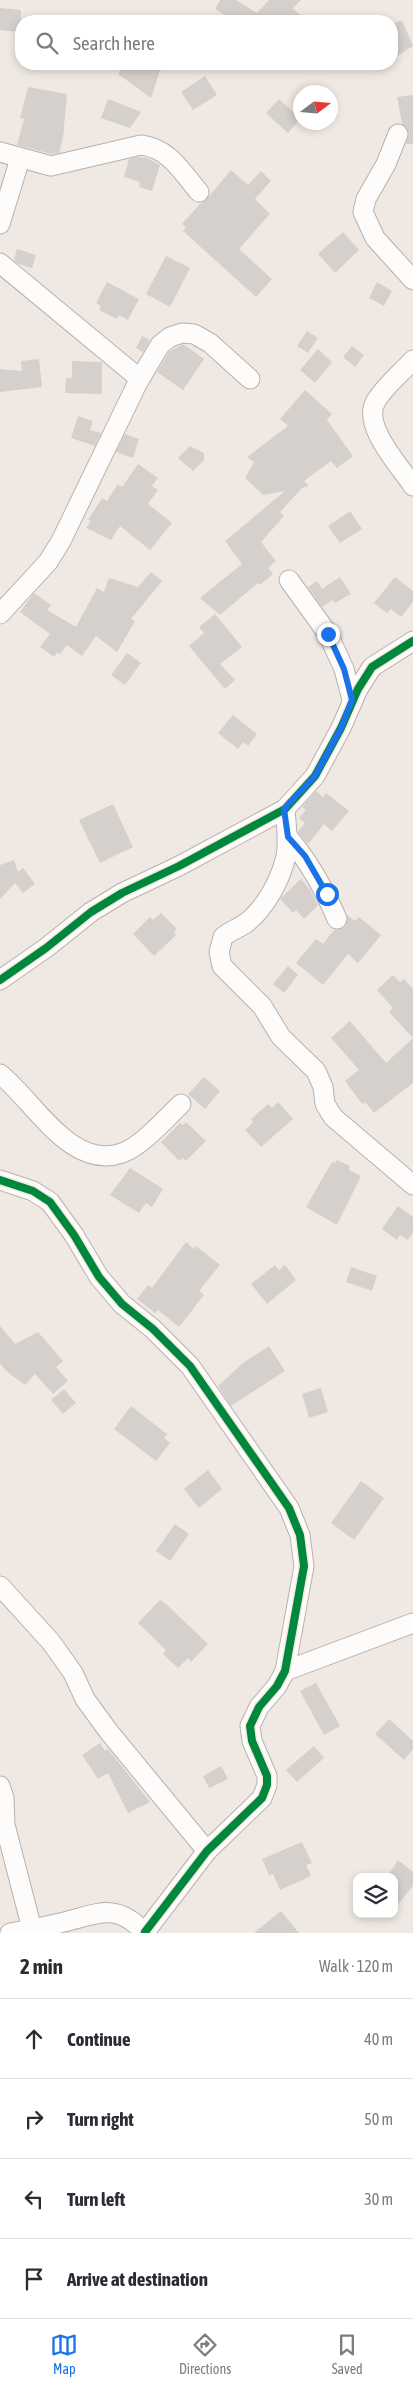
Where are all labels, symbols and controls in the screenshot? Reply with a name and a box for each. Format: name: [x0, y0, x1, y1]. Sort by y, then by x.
search box: [15, 15, 398, 70]
icon: search: [33, 29, 61, 57]
text: Search here: [73, 32, 155, 54]
north arrow: [293, 85, 338, 130]
route end: [317, 623, 340, 646]
route start: [316, 883, 339, 906]
map controls: [353, 1873, 398, 1918]
button: layers: [353, 1873, 398, 1918]
text: 2 min: [20, 1954, 63, 1978]
text: Walk · 120 m: [319, 1957, 393, 1975]
icon: ahead: [20, 2025, 48, 2053]
text: Continue: [67, 2028, 131, 2050]
text: 40 m: [364, 2030, 393, 2048]
icon: right: [20, 2105, 48, 2133]
text: Turn right: [67, 2108, 134, 2130]
text: 50 m: [364, 2110, 393, 2128]
icon: left: [20, 2185, 48, 2213]
text: Turn left: [67, 2188, 125, 2210]
text: 30 m: [364, 2190, 393, 2208]
icon: arrive: [20, 2265, 48, 2293]
text: Arrive at destination: [67, 2268, 208, 2290]
tab: Map: [50, 2331, 78, 2377]
tab: Directions: [179, 2331, 231, 2377]
tab: Saved: [332, 2331, 363, 2377]

